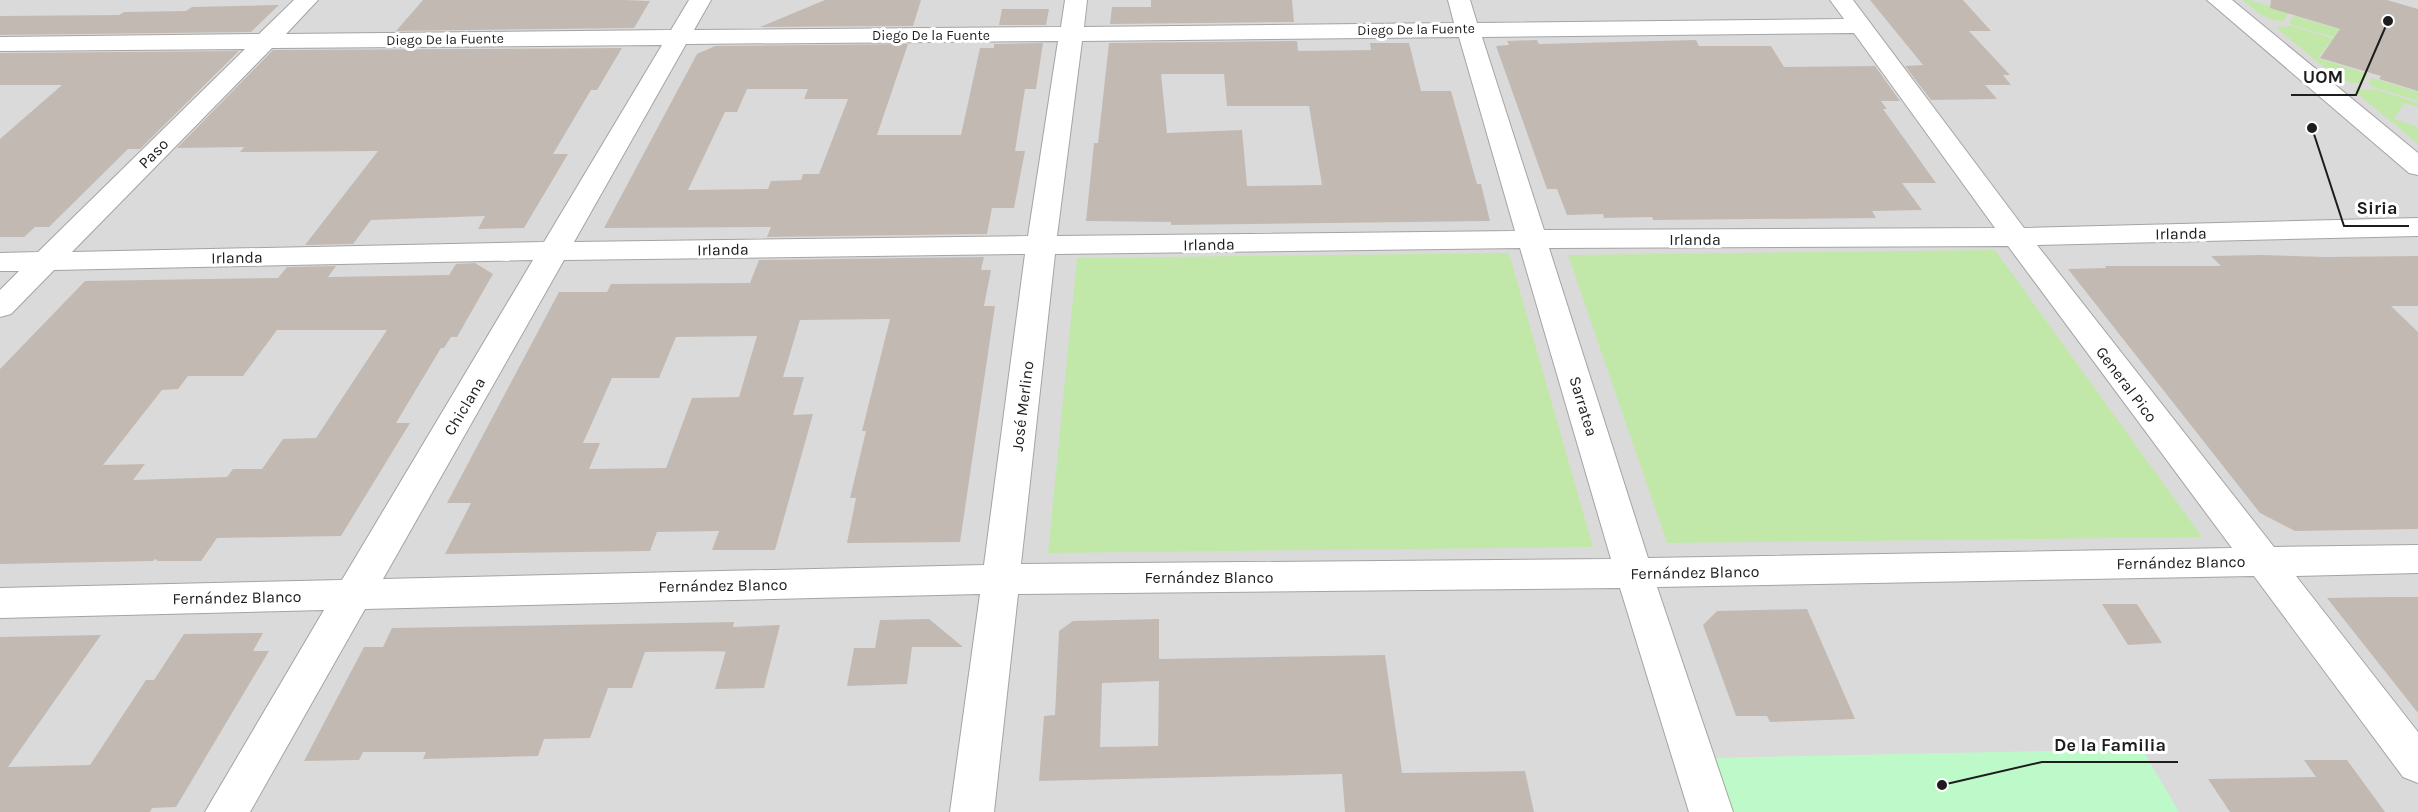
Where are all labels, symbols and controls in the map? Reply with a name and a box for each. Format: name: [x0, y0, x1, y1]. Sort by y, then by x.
street label: Diego De la Fuente: [1357, 20, 1475, 39]
street label: Diego De la Fuente: [872, 27, 990, 44]
street label: Diego De la Fuente: [386, 30, 504, 49]
callout: UOM: [2291, 59, 2356, 95]
text: UOM: [2303, 66, 2343, 88]
street label: Paso: [134, 134, 172, 172]
callout: Siria: [2344, 190, 2409, 226]
text: Siria: [2357, 197, 2397, 219]
street label: Irlanda: [2155, 224, 2207, 243]
street label: Irlanda: [1669, 230, 1721, 249]
street label: Irlanda: [1183, 235, 1235, 254]
street label: Irlanda: [697, 240, 749, 259]
street label: Irlanda: [211, 248, 263, 267]
street label: General Pico: [2092, 343, 2161, 426]
street label: José Merlino: [1008, 360, 1037, 452]
street label: Chiclana: [440, 374, 489, 439]
street label: Sarratea: [1565, 374, 1602, 439]
street label: Fernández Blanco: [2116, 552, 2246, 573]
street label: Fernández Blanco: [1630, 562, 1760, 583]
street label: Fernández Blanco: [1144, 568, 1274, 587]
street label: Fernández Blanco: [658, 575, 788, 596]
street label: Fernández Blanco: [172, 587, 302, 608]
callout: De la Familia: [2042, 726, 2178, 762]
text: De la Familia: [2054, 734, 2166, 756]

